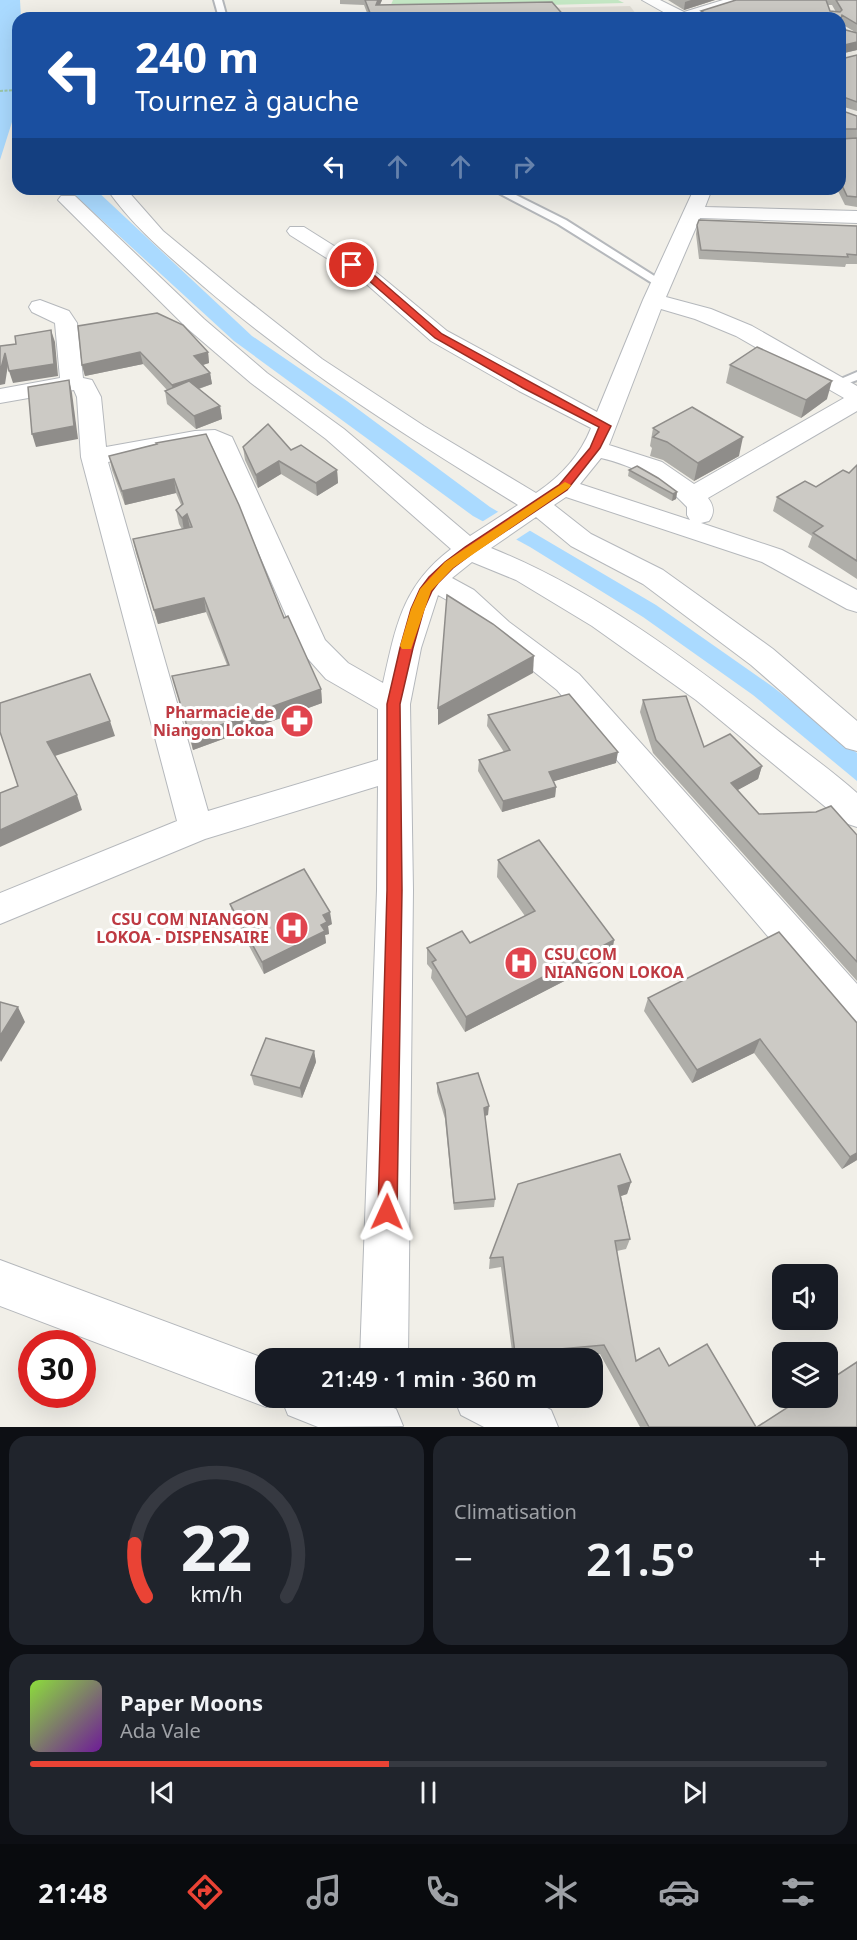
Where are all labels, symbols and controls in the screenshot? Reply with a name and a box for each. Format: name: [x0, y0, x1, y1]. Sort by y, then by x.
text: 240 m: [135, 28, 259, 85]
icon: left: [36, 36, 114, 114]
text: Tournez à gauche: [135, 82, 359, 119]
icon: left: [318, 150, 351, 183]
icon: ahead: [381, 150, 414, 183]
icon: ahead: [444, 150, 477, 183]
icon: right: [507, 150, 540, 183]
pin: [326, 239, 377, 290]
icon: arrive: [335, 248, 368, 281]
place label: Pharmacie de Niangon Lokoa: [153, 701, 274, 741]
pharmacy icon: Pharmacie de Niangon Lokoa: [279, 703, 315, 739]
place label: CSU COM NIANGON LOKOA - DISPENSAIRE: [96, 908, 269, 948]
hospital icon: CSU COM NIANGON LOKOA - DISPENSAIRE: [274, 910, 310, 946]
place label: CSU COM NIANGON LOKOA: [544, 943, 685, 983]
hospital icon: CSU COM NIANGON LOKOA: [503, 945, 539, 981]
position arrow: [355, 1180, 419, 1244]
map controls: [772, 1264, 838, 1408]
button: sound: [772, 1264, 838, 1330]
speed limit sign: 30: [18, 1330, 96, 1408]
button: layers: [772, 1342, 838, 1408]
text: 21:49 · 1 min · 360 m: [321, 1363, 537, 1393]
text: Climatisation: [454, 1498, 577, 1525]
text: 22: [181, 1504, 252, 1589]
text: 21.5°: [586, 1528, 695, 1589]
text: −: [454, 1536, 473, 1581]
text: +: [808, 1536, 827, 1581]
text: km/h: [190, 1580, 243, 1609]
text: Paper Moons: [120, 1687, 263, 1717]
text: Ada Vale: [120, 1717, 201, 1744]
icon: previous: [146, 1776, 179, 1809]
icon: pause: [412, 1776, 445, 1809]
icon: next: [678, 1776, 711, 1809]
icon: directions: [184, 1871, 226, 1913]
icon: music: [303, 1871, 345, 1913]
icon: phone: [421, 1871, 463, 1913]
icon: climate: [540, 1871, 582, 1913]
icon: car: [658, 1871, 700, 1913]
icon: filters: [777, 1871, 819, 1913]
text: 21:48: [38, 1874, 108, 1911]

